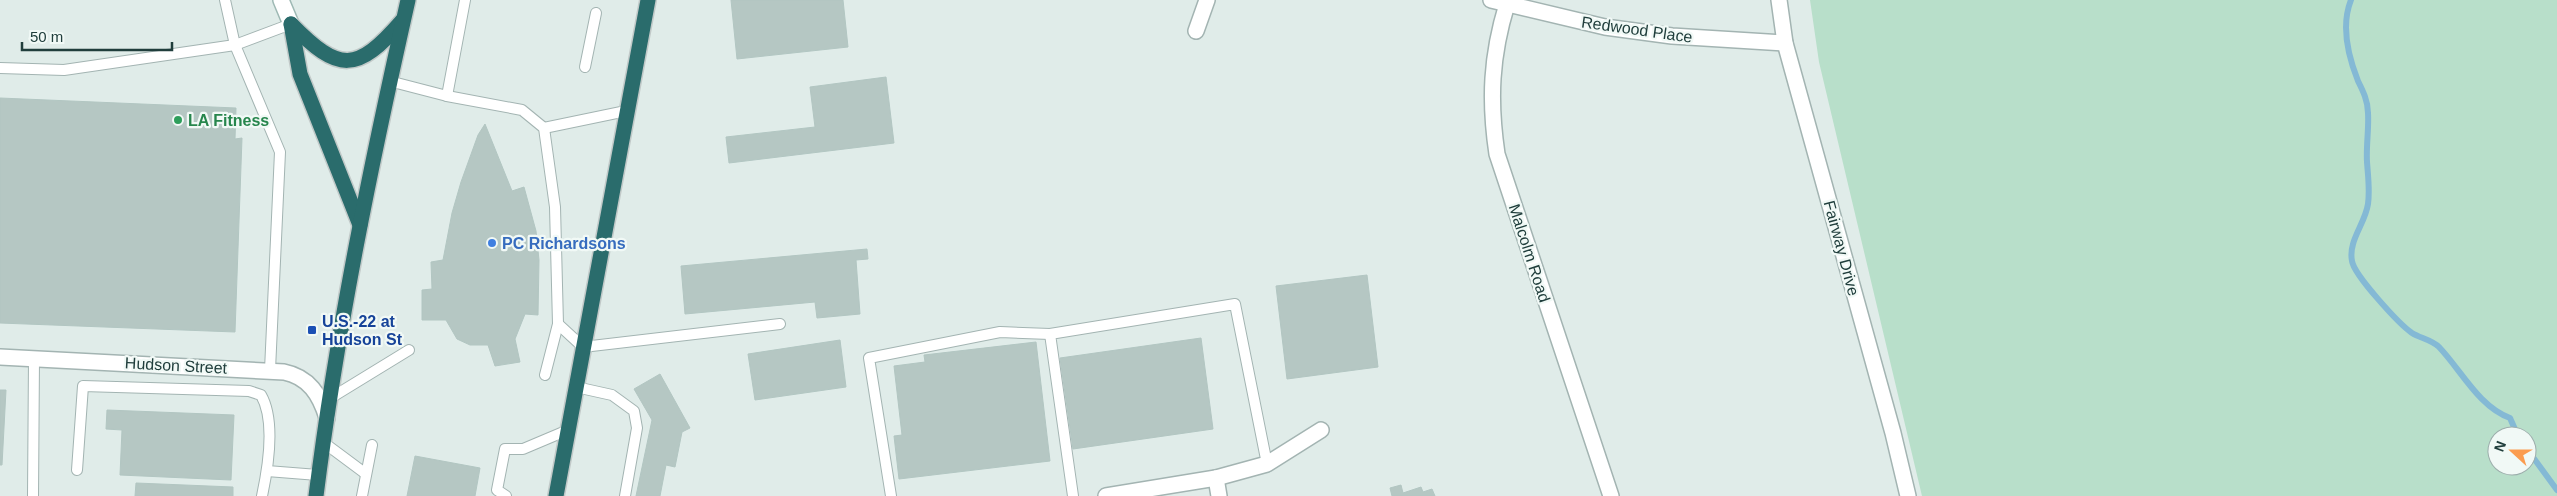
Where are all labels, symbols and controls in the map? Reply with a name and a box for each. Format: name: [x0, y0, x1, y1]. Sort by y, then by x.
street label: Redwood Place: [1580, 13, 1694, 46]
scale bar: [22, 20, 172, 52]
text: 50 m: [30, 28, 63, 45]
place label: LA Fitness: [188, 112, 269, 129]
marker: LA Fitness: [172, 114, 184, 126]
street label: Fairway Drive: [1821, 199, 1862, 298]
street label: Malcolm Road: [1506, 202, 1553, 304]
place label: PC Richardsons: [502, 235, 626, 252]
marker: PC Richardsons: [486, 237, 498, 249]
place label: U.S.-22 at Hudson St: [322, 313, 403, 348]
marker: U.S.-22 at Hudson St: [306, 324, 318, 336]
street label: Hudson Street: [124, 354, 228, 377]
north arrow: [2487, 426, 2537, 476]
text: N: [2491, 439, 2509, 454]

